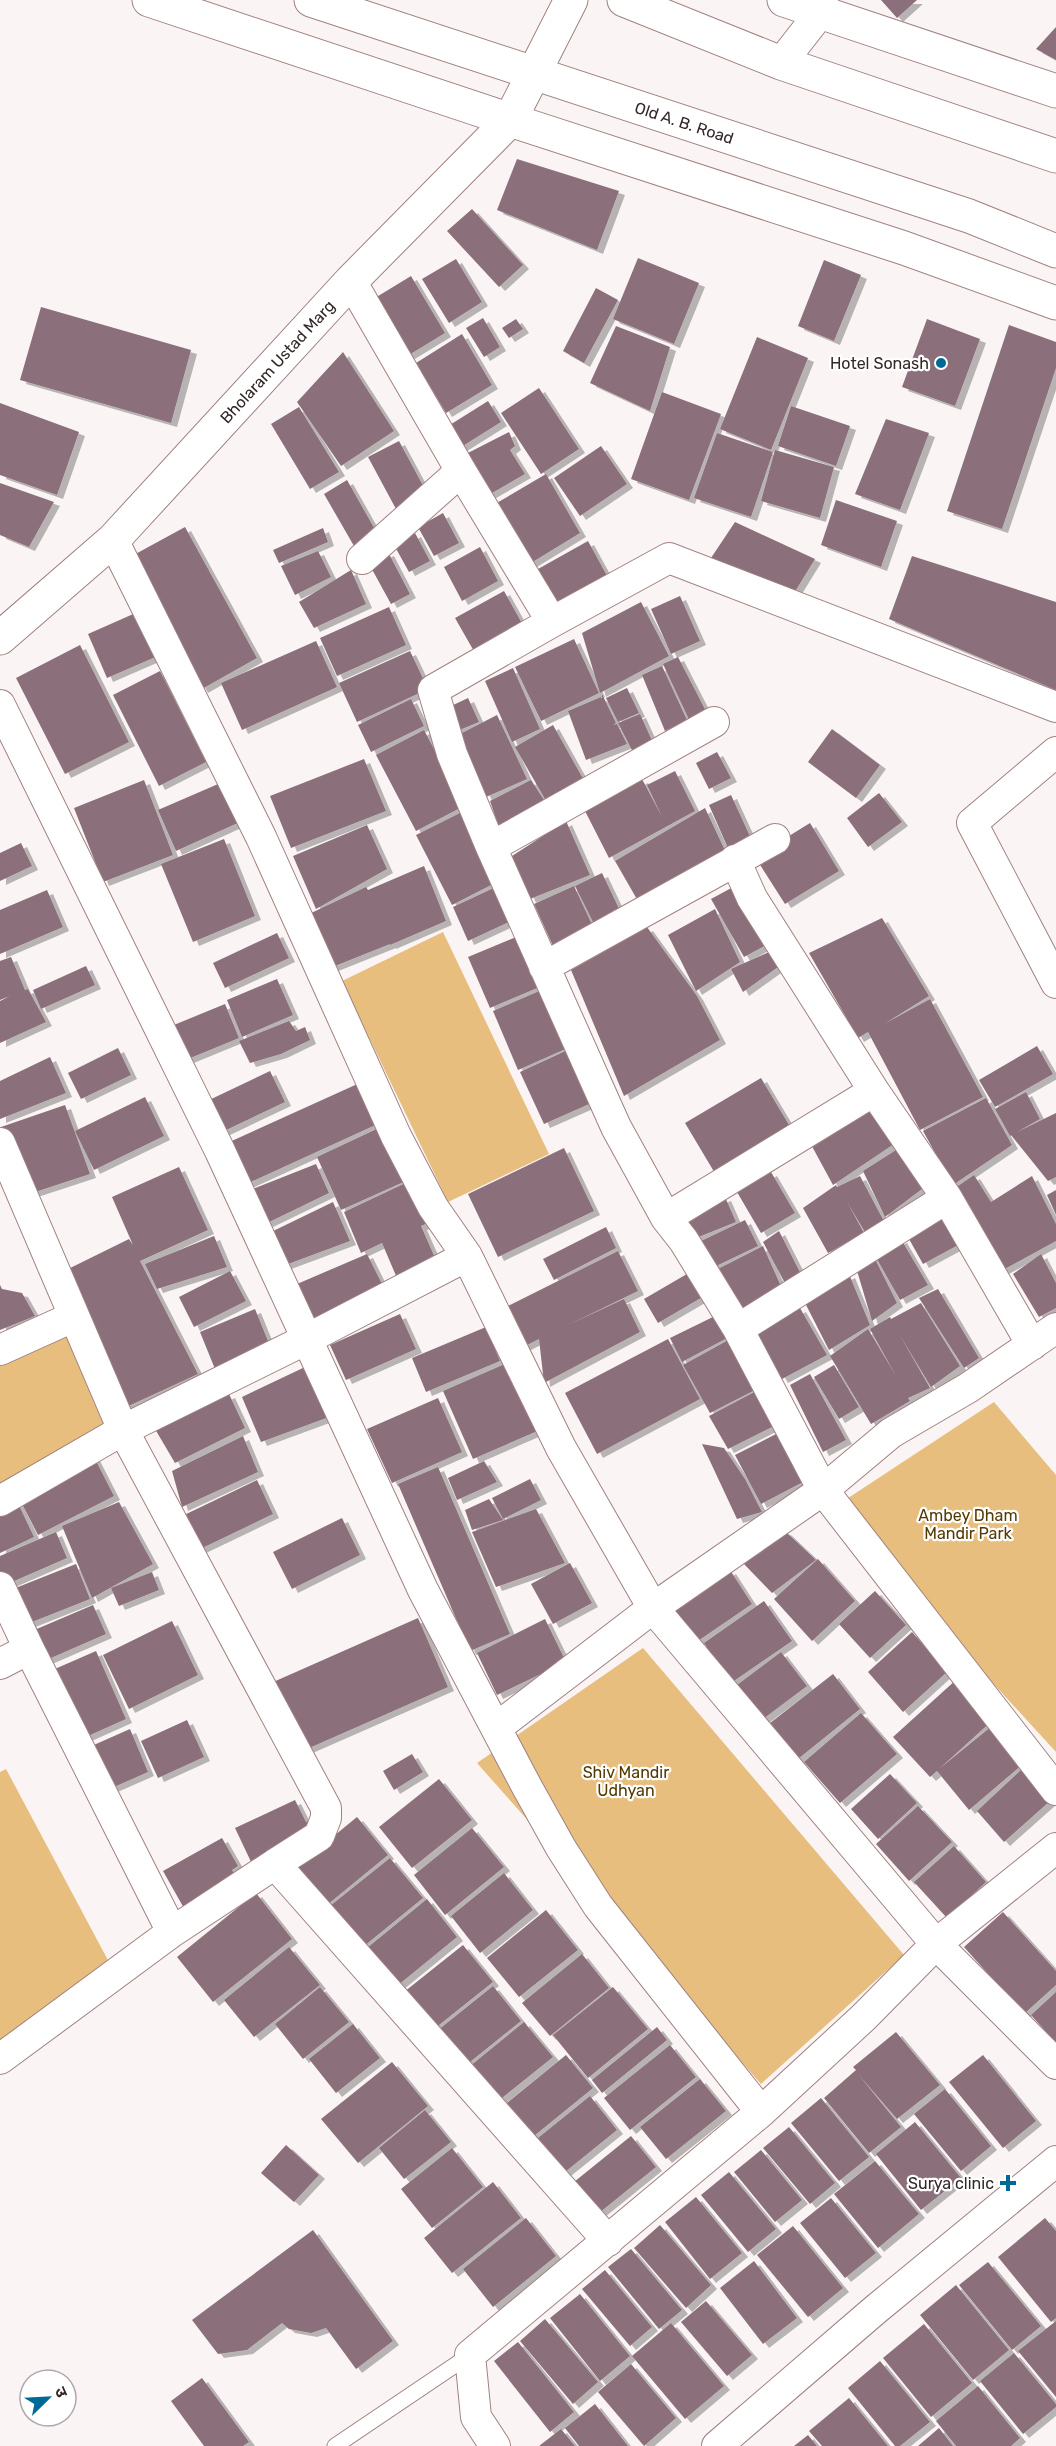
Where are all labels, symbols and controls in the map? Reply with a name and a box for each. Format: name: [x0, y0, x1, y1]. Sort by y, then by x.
street label: Old A. B. Road: [633, 97, 736, 148]
street label: Bholaram Ustad Marg: [216, 296, 338, 427]
place label: Hotel Sonash: [830, 354, 929, 373]
marker: Hotel Sonash: [934, 356, 948, 370]
park label: Ambey Dham Mandir Park: [918, 1506, 1018, 1543]
park label: Shiv Mandir Udhyan: [583, 1763, 669, 1800]
place label: Surya clinic: [908, 2174, 994, 2193]
marker: Surya clinic: [999, 2174, 1017, 2192]
north arrow: [18, 2368, 78, 2428]
text: उ: [51, 2384, 72, 2401]

